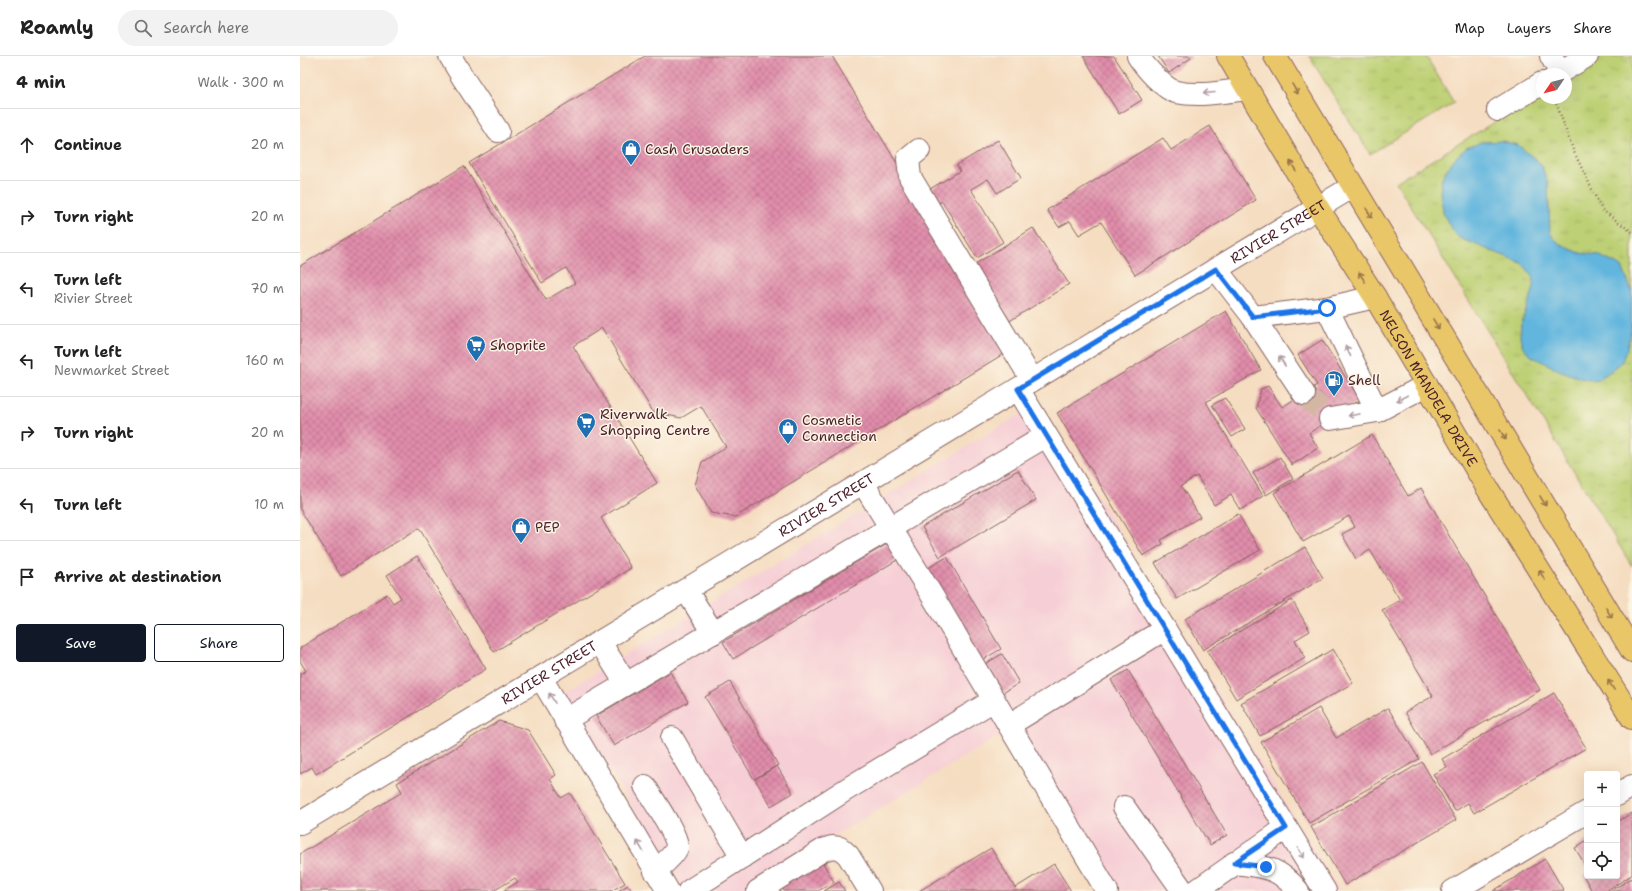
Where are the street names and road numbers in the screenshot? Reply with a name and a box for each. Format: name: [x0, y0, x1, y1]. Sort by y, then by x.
street label: RIVIER STREET: [1227, 196, 1330, 268]
street label: NELSON MANDELA DRIVE: [1375, 306, 1482, 470]
street label: RIVIER STREET: [775, 469, 878, 541]
street label: RIVIER STREET: [498, 636, 601, 708]

